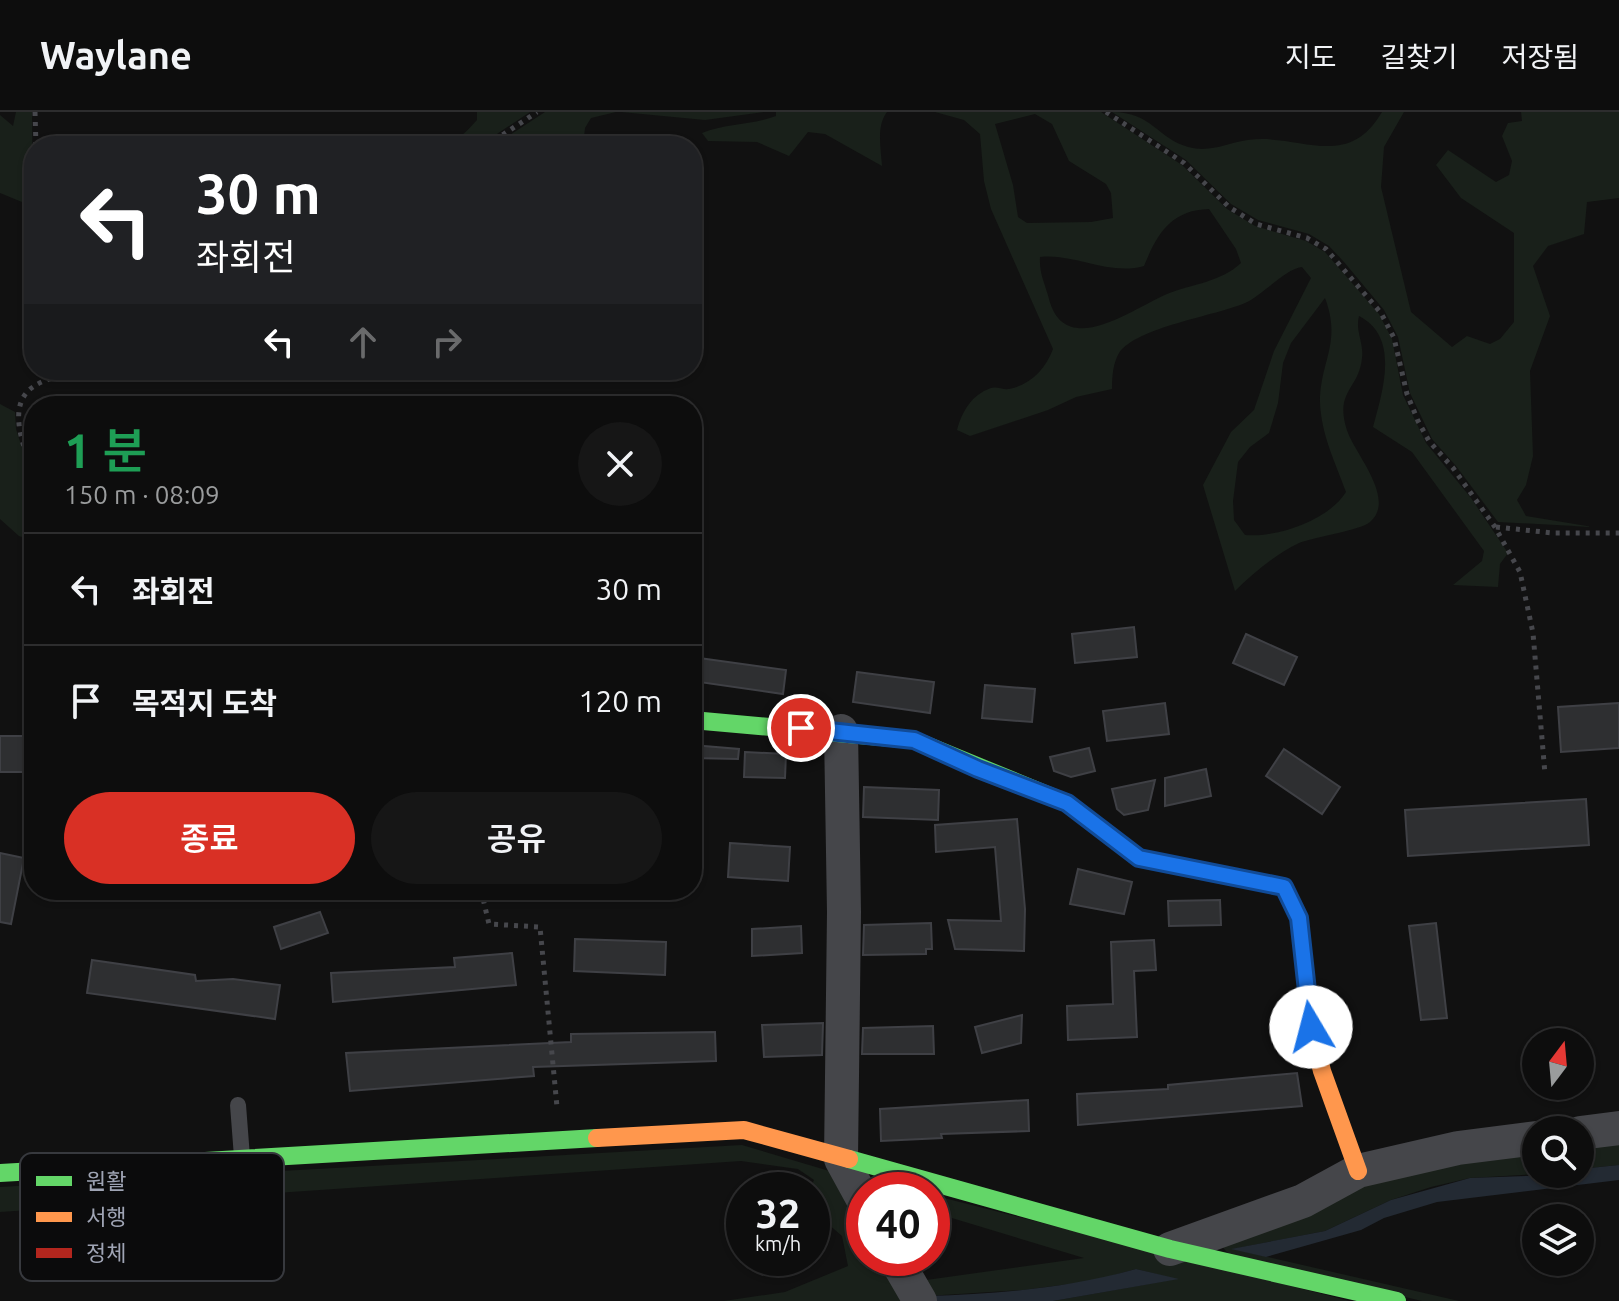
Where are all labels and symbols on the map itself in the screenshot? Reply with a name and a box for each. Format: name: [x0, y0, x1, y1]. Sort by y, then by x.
pin: [767, 694, 835, 762]
position arrow: [1269, 985, 1353, 1069]
north arrow: [1522, 1028, 1594, 1100]
legend: [20, 1153, 284, 1281]
text: 원활: [86, 1168, 126, 1193]
speed limit sign: 40: [846, 1172, 950, 1276]
text: 서행: [86, 1204, 126, 1229]
text: 정체: [86, 1240, 126, 1265]

